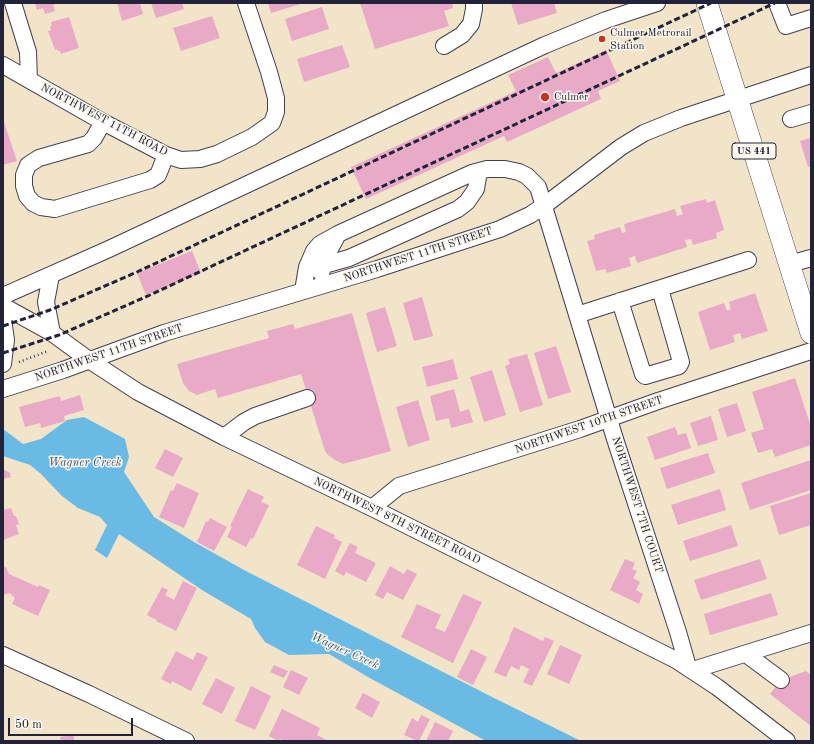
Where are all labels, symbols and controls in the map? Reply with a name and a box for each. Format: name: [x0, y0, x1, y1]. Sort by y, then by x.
place label: Culmer Metrorail Station: [610, 26, 692, 52]
marker: Culmer Metrorail Station: [597, 34, 607, 44]
street label: NORTHWEST 11TH ROAD: [38, 81, 170, 159]
place label: Culmer: [554, 90, 589, 104]
marker: Culmer: [539, 91, 551, 103]
road number: US 441: [732, 143, 776, 159]
street label: NORTHWEST 11TH STREET: [342, 225, 494, 285]
street label: NORTHWEST 11TH STREET: [33, 321, 185, 385]
street label: NORTHWEST 10TH STREET: [513, 393, 665, 457]
street label: NORTHWEST 7TH COURT: [609, 435, 665, 575]
water label: Wagner Creek: [48, 456, 122, 470]
street label: NORTHWEST 8TH STREET ROAD: [311, 475, 483, 567]
water label: Wagner Creek: [309, 629, 381, 673]
scale bar: [10, 710, 135, 736]
text: 50 m: [15, 719, 42, 731]

